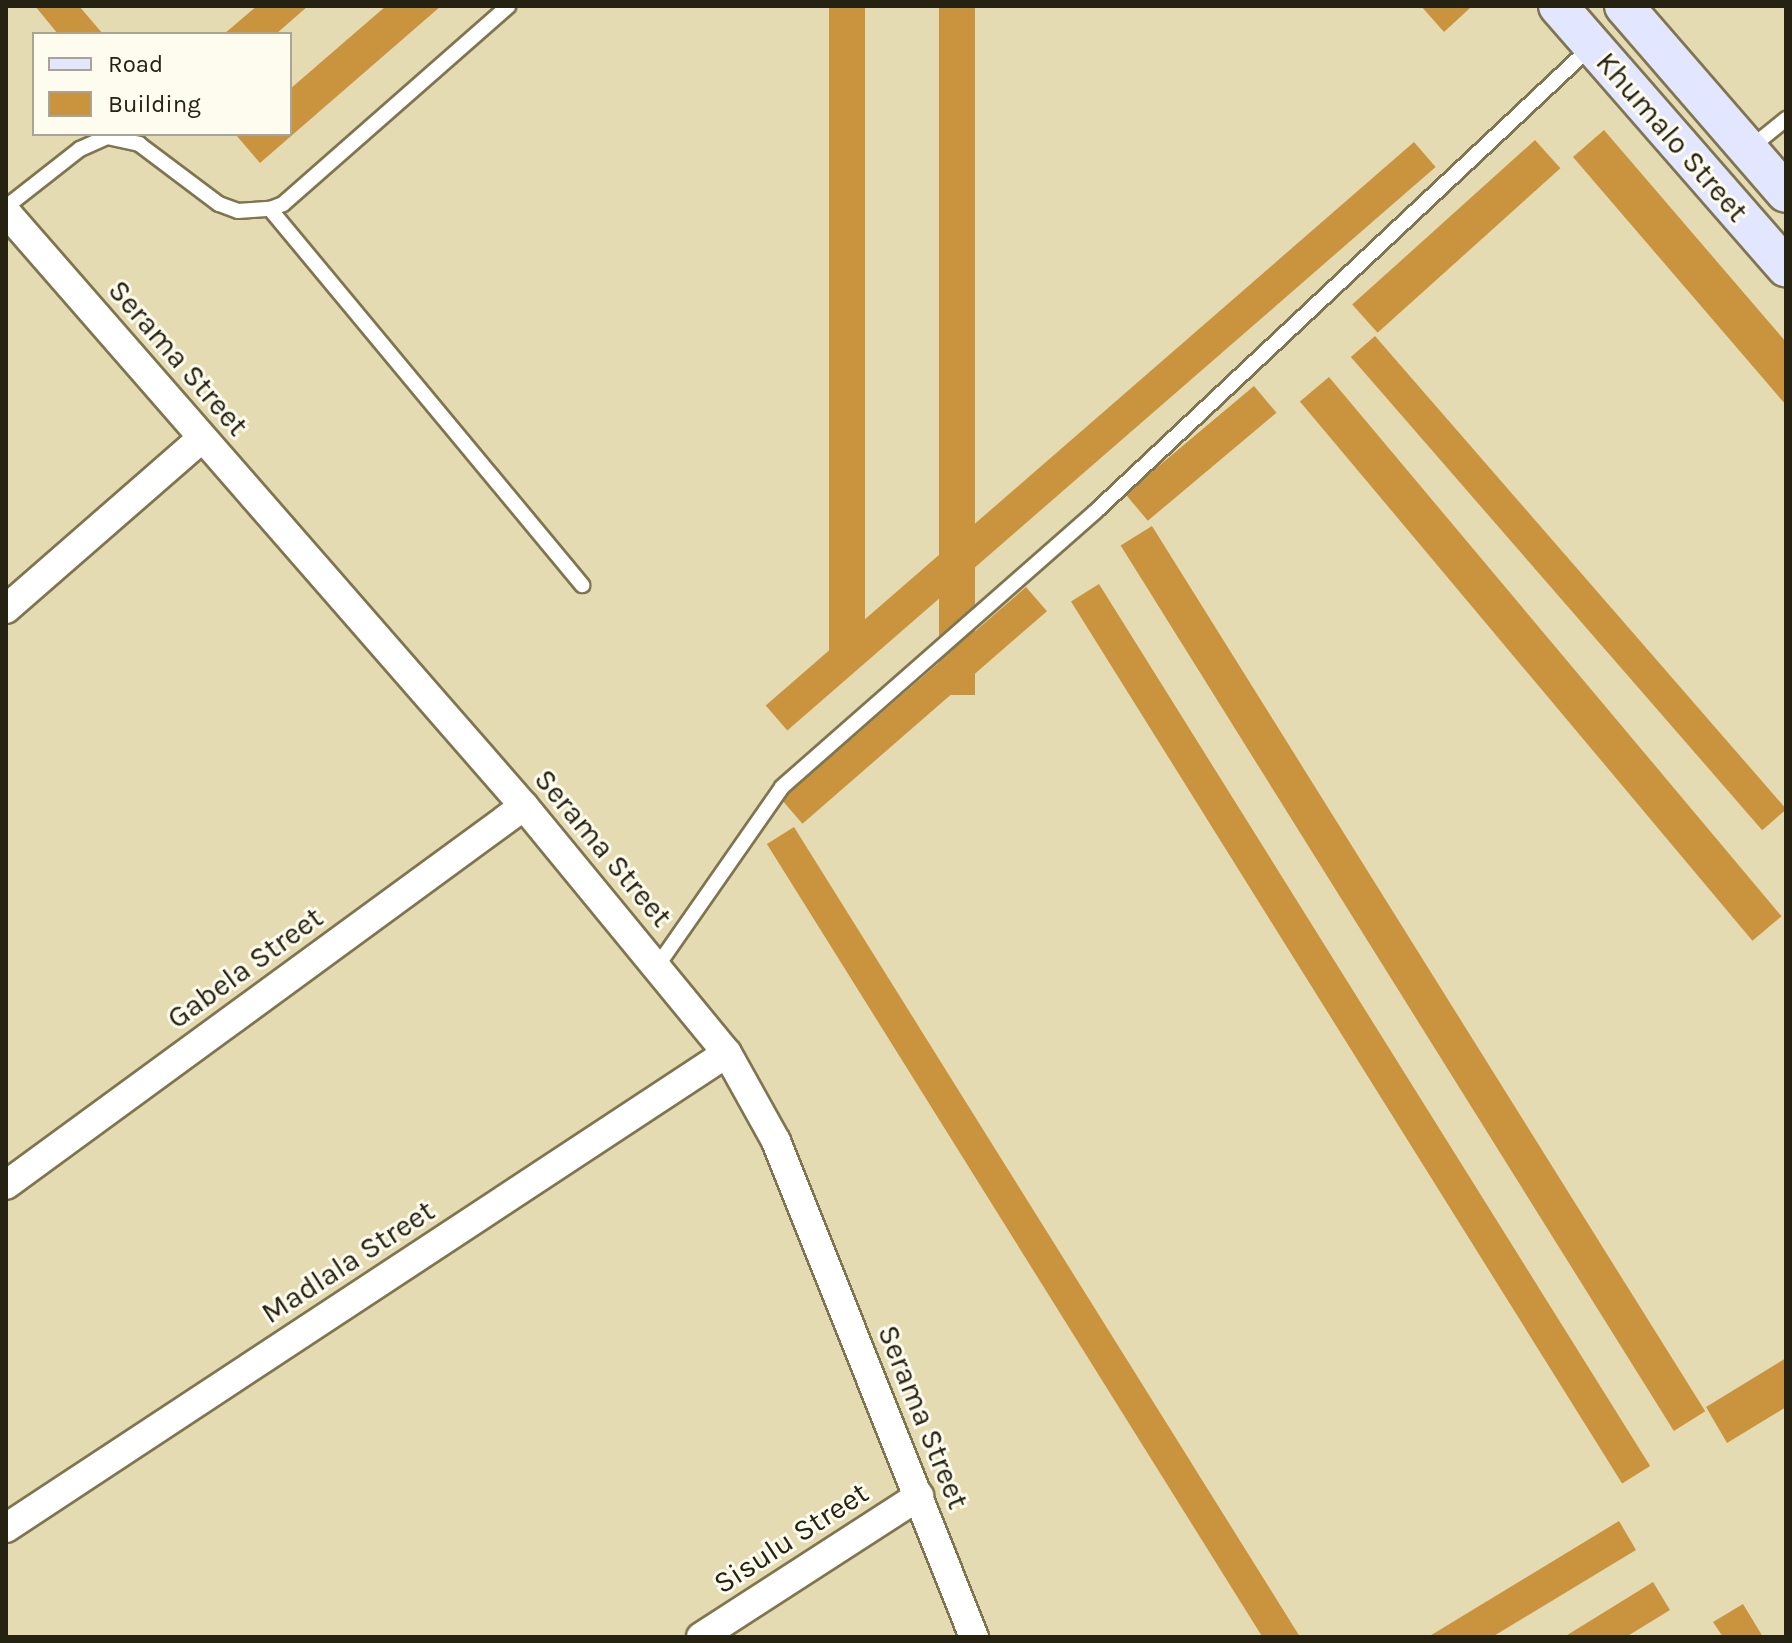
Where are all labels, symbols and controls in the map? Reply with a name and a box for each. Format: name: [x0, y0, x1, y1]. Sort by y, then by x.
legend: [32, 32, 292, 136]
street label: Khumalo Street: [1588, 45, 1756, 229]
text: Road: [108, 50, 163, 78]
text: Building: [108, 90, 201, 118]
street label: Serama Street: [100, 273, 256, 443]
street label: Serama Street: [527, 762, 679, 934]
street label: Gabela Street: [160, 900, 330, 1036]
street label: Madlala Street: [255, 1193, 441, 1331]
street label: Serama Street: [870, 1320, 976, 1514]
street label: Sisulu Street: [707, 1475, 875, 1601]

